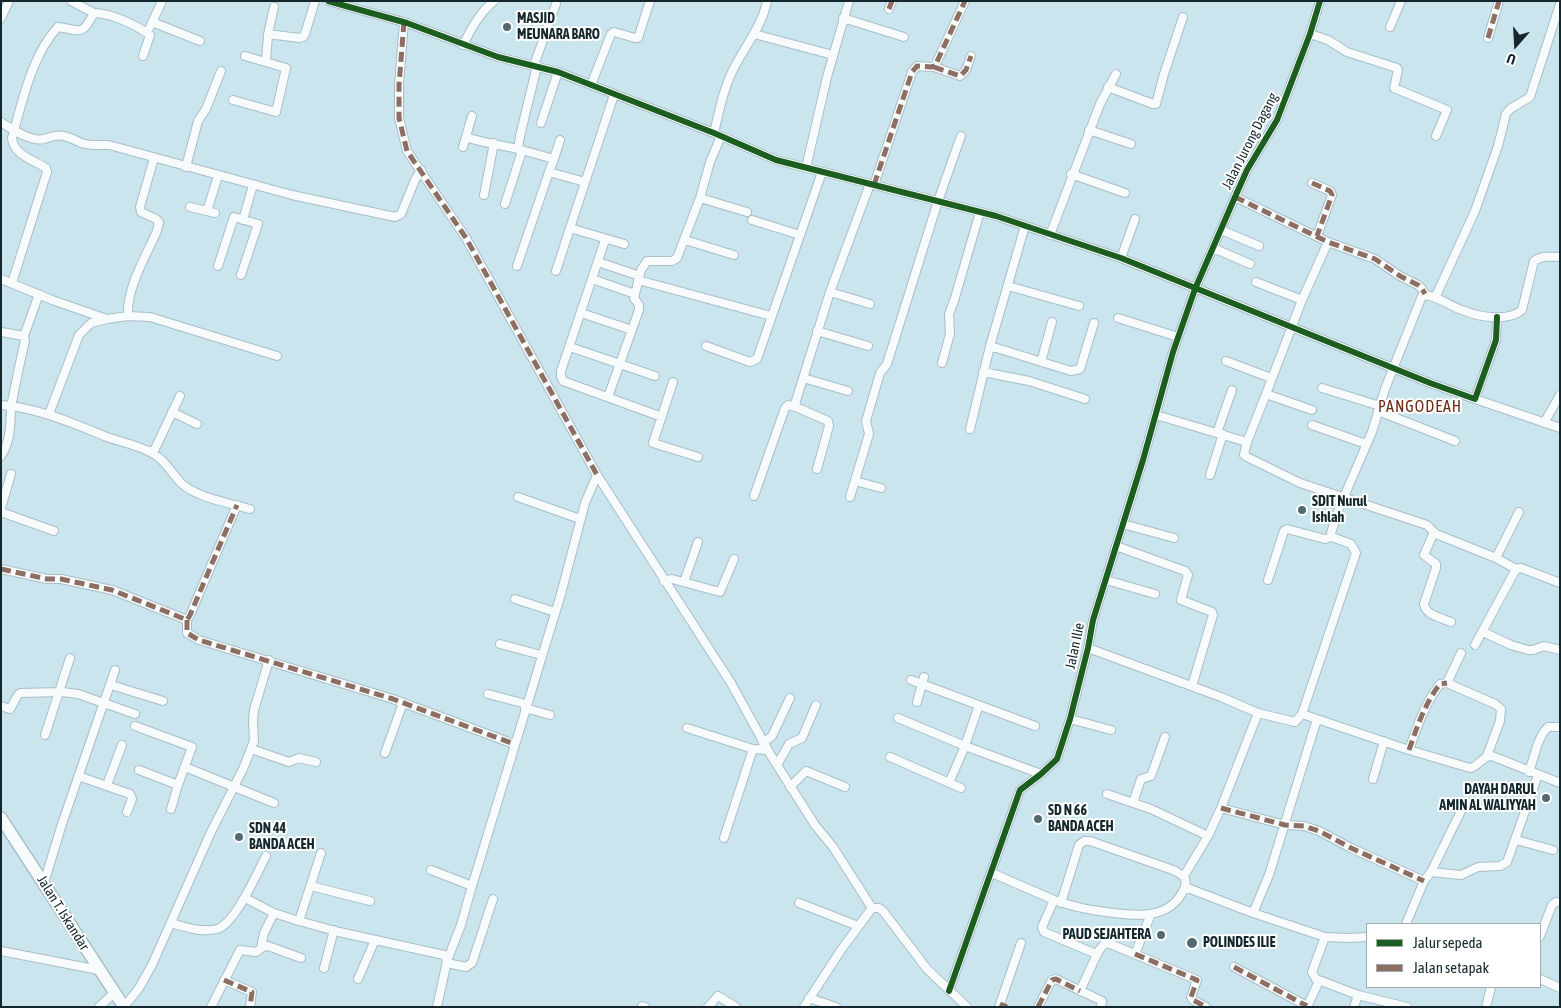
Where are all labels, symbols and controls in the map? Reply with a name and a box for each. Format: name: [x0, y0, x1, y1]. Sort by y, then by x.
place label: MASJID MEUNARA BARO: [517, 11, 600, 44]
north arrow: [1491, 20, 1541, 70]
marker: MASJID MEUNARA BARO: [501, 21, 513, 33]
text: U: [1505, 50, 1518, 68]
street label: Jalan Jurong Dagang: [1218, 90, 1282, 192]
district label: PANGODEAH: [1377, 397, 1463, 417]
place label: SDIT Nurul Ishlah: [1312, 494, 1367, 526]
marker: SDIT Nurul Ishlah: [1296, 504, 1308, 516]
street label: Jalan Ilie: [1062, 621, 1088, 671]
place label: DAYAH DARUL AMIN AL WALIYYAH: [1439, 782, 1536, 814]
marker: DAYAH DARUL AMIN AL WALIYYAH: [1540, 792, 1552, 804]
place label: SD N 66 BANDA ACEH: [1048, 803, 1114, 836]
marker: SD N 66 BANDA ACEH: [1032, 813, 1044, 825]
place label: SDN 44 BANDA ACEH: [249, 821, 315, 854]
marker: SDN 44 BANDA ACEH: [233, 831, 245, 843]
street label: Jalan T. Iskandar: [33, 872, 93, 954]
legend: [1366, 923, 1541, 988]
place label: PAUD SEJAHTERA: [1063, 927, 1151, 943]
marker: PAUD SEJAHTERA: [1155, 929, 1167, 941]
text: Jalur sepeda: [1413, 934, 1483, 951]
place label: POLINDES ILIE: [1203, 935, 1275, 951]
marker: POLINDES ILIE: [1185, 936, 1199, 950]
text: Jalan setapak: [1413, 959, 1489, 976]

